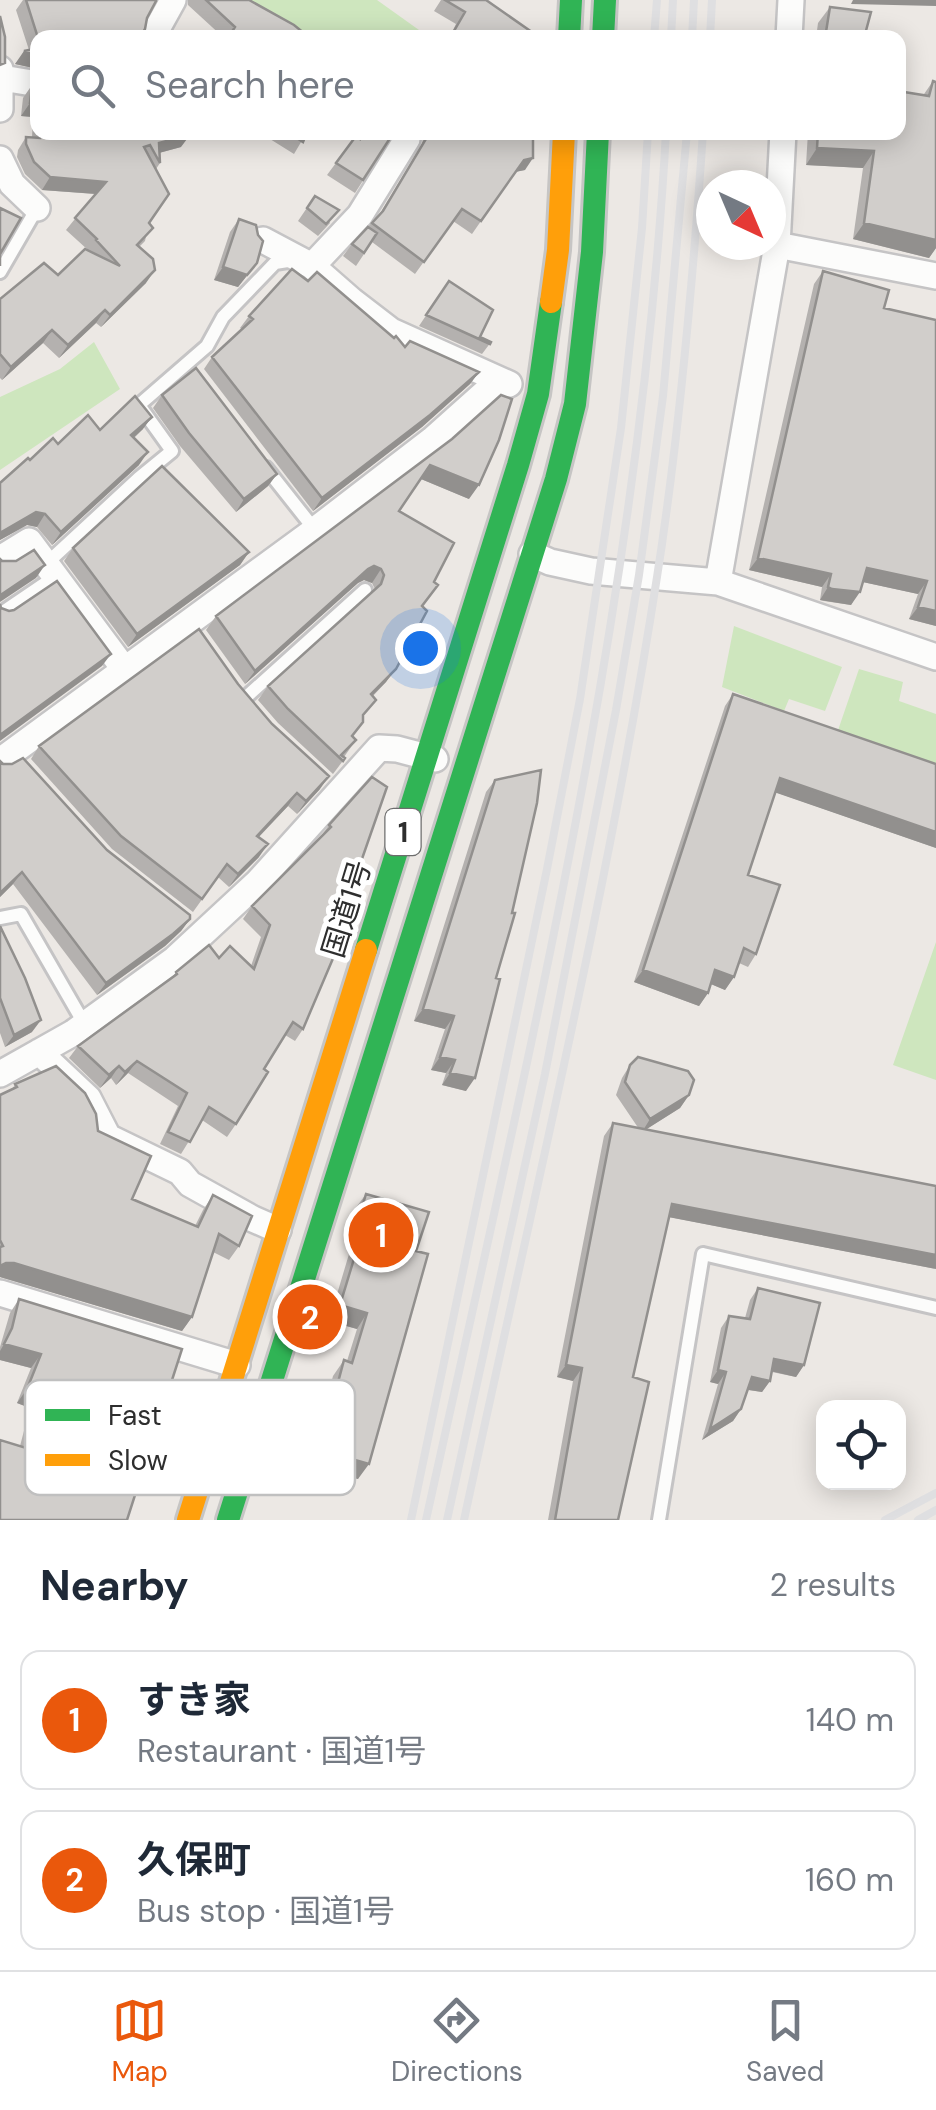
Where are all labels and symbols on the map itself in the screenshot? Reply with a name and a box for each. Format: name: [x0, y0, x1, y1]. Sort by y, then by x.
north arrow: [696, 170, 786, 260]
your location: [395, 623, 446, 674]
road number: 1: [386, 809, 420, 855]
street label: 国道1号: [313, 856, 380, 962]
pin: 1: [348, 1198, 414, 1272]
pin: 2: [278, 1280, 342, 1354]
legend: [25, 1380, 355, 1495]
text: Fast: [108, 1397, 162, 1434]
text: Slow: [108, 1442, 168, 1479]

